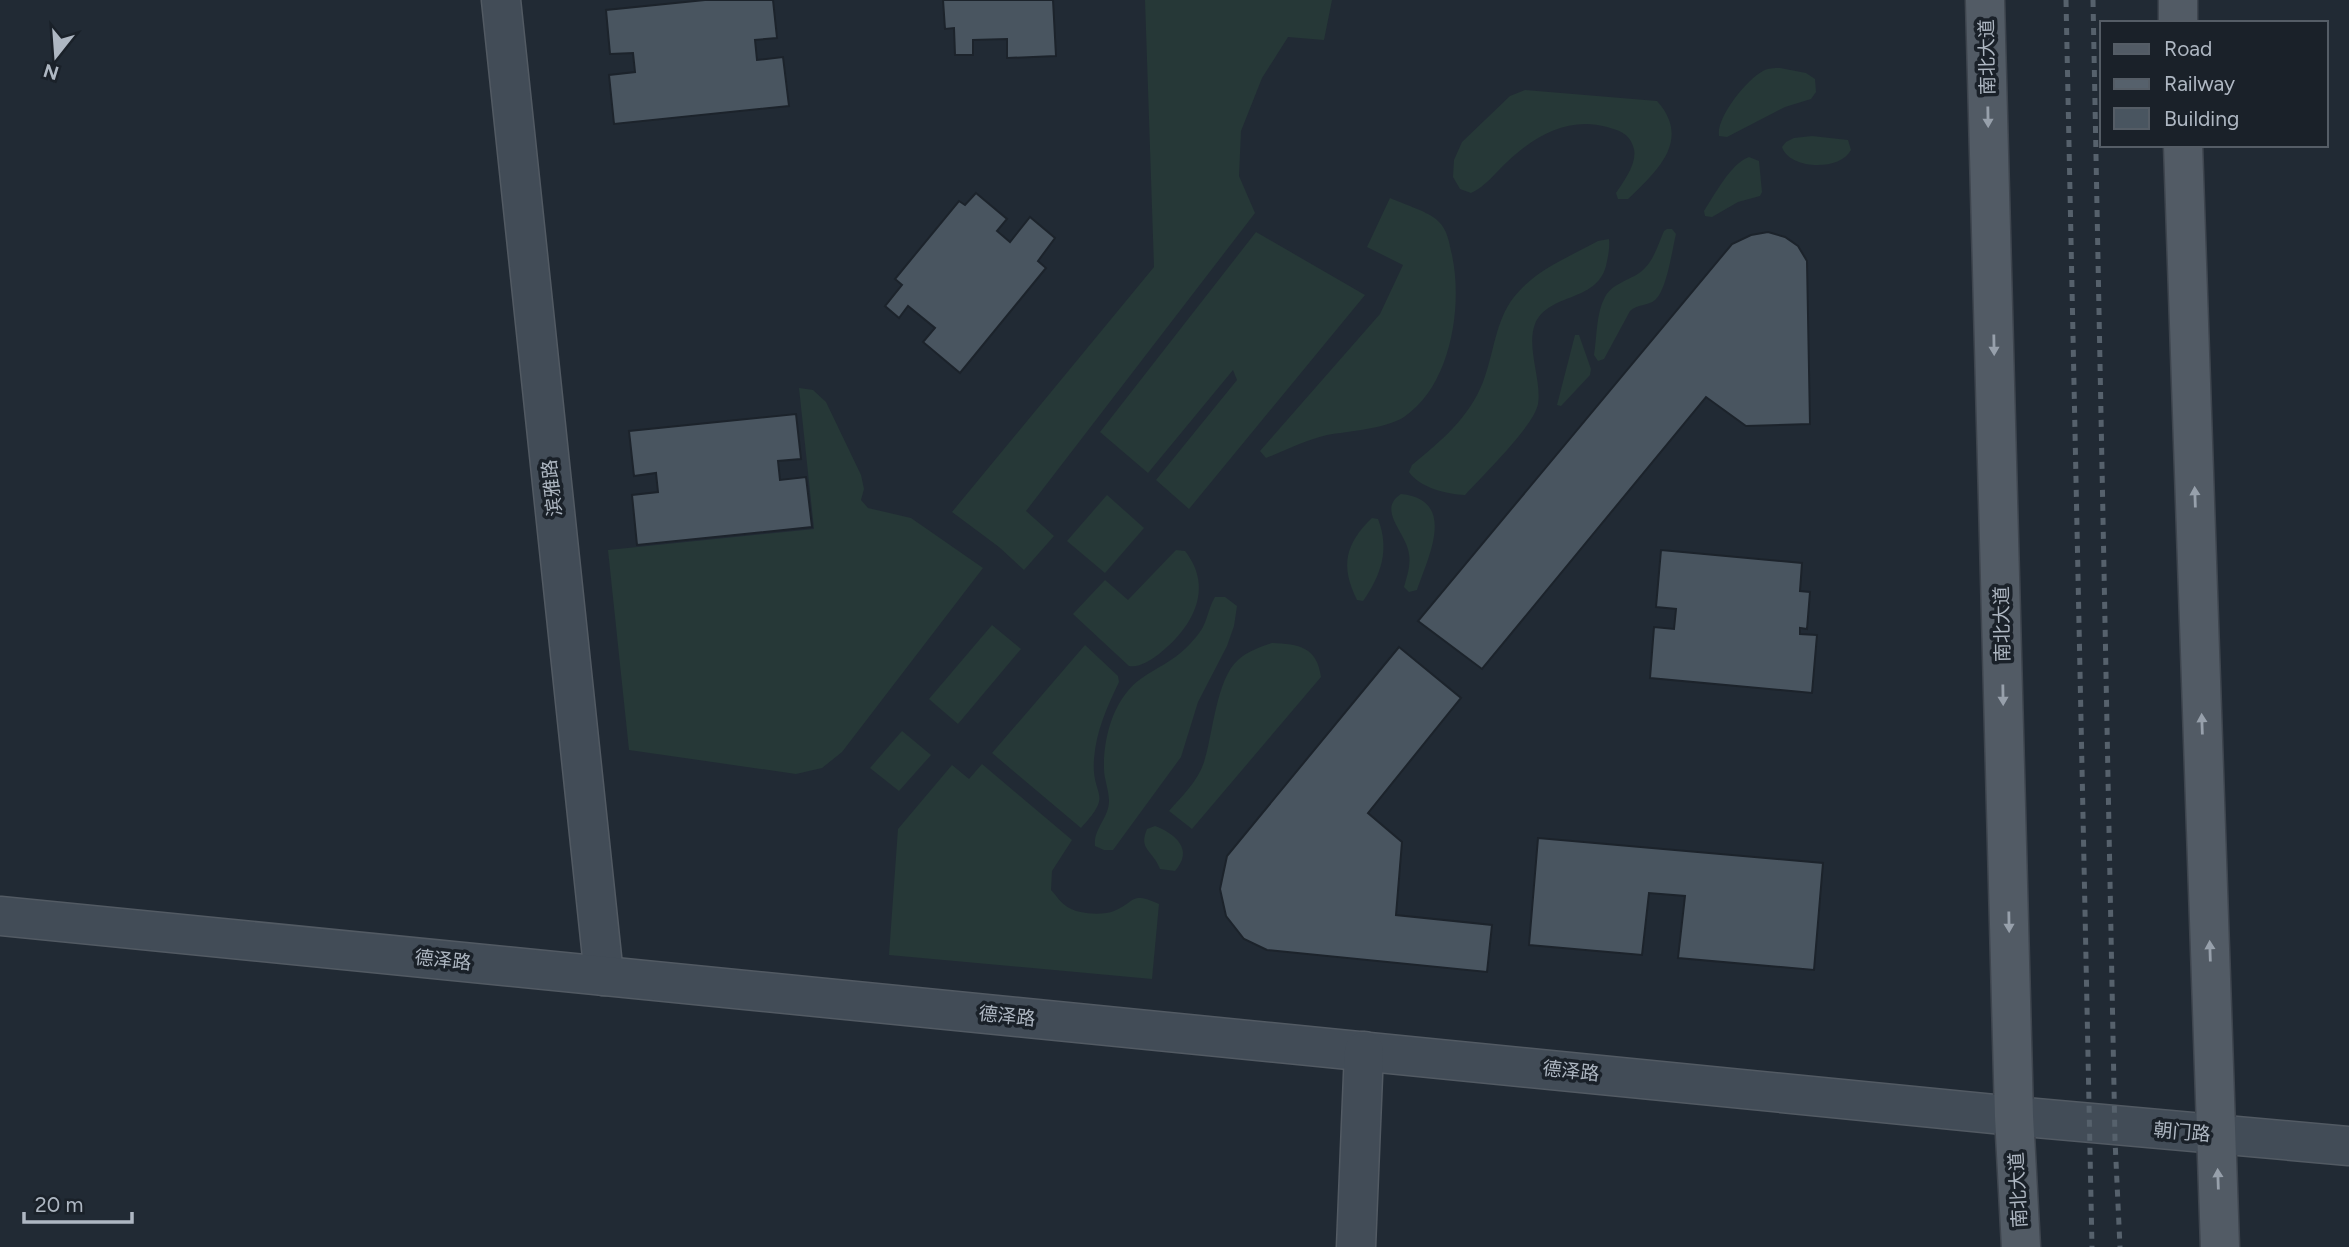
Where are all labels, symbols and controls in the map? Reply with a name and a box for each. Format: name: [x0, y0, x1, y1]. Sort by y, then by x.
street label: 南北大道: [1975, 19, 1999, 95]
north arrow: [21, 21, 91, 91]
legend: [2100, 21, 2328, 147]
text: Road: [2164, 36, 2212, 61]
text: N: [41, 59, 62, 85]
text: Railway: [2164, 71, 2235, 96]
one-way arrow: [1983, 106, 1994, 128]
text: Building: [2164, 106, 2239, 131]
one-way arrow: [1989, 334, 2000, 356]
street label: 滨雅路: [538, 458, 566, 518]
one-way arrow: [2189, 485, 2200, 507]
street label: 南北大道: [1990, 586, 2014, 662]
one-way arrow: [1998, 684, 2009, 706]
one-way arrow: [2197, 713, 2208, 735]
one-way arrow: [2004, 911, 2015, 933]
one-way arrow: [2205, 940, 2216, 962]
street label: 德泽路: [413, 946, 473, 974]
street label: 德泽路: [977, 1002, 1037, 1030]
street label: 德泽路: [1541, 1057, 1601, 1085]
street label: 朝门路: [2153, 1118, 2211, 1146]
street label: 南北大道: [2005, 1151, 2031, 1229]
one-way arrow: [2212, 1168, 2223, 1190]
scale bar: [24, 1180, 133, 1224]
text: 20 m: [35, 1192, 83, 1217]

